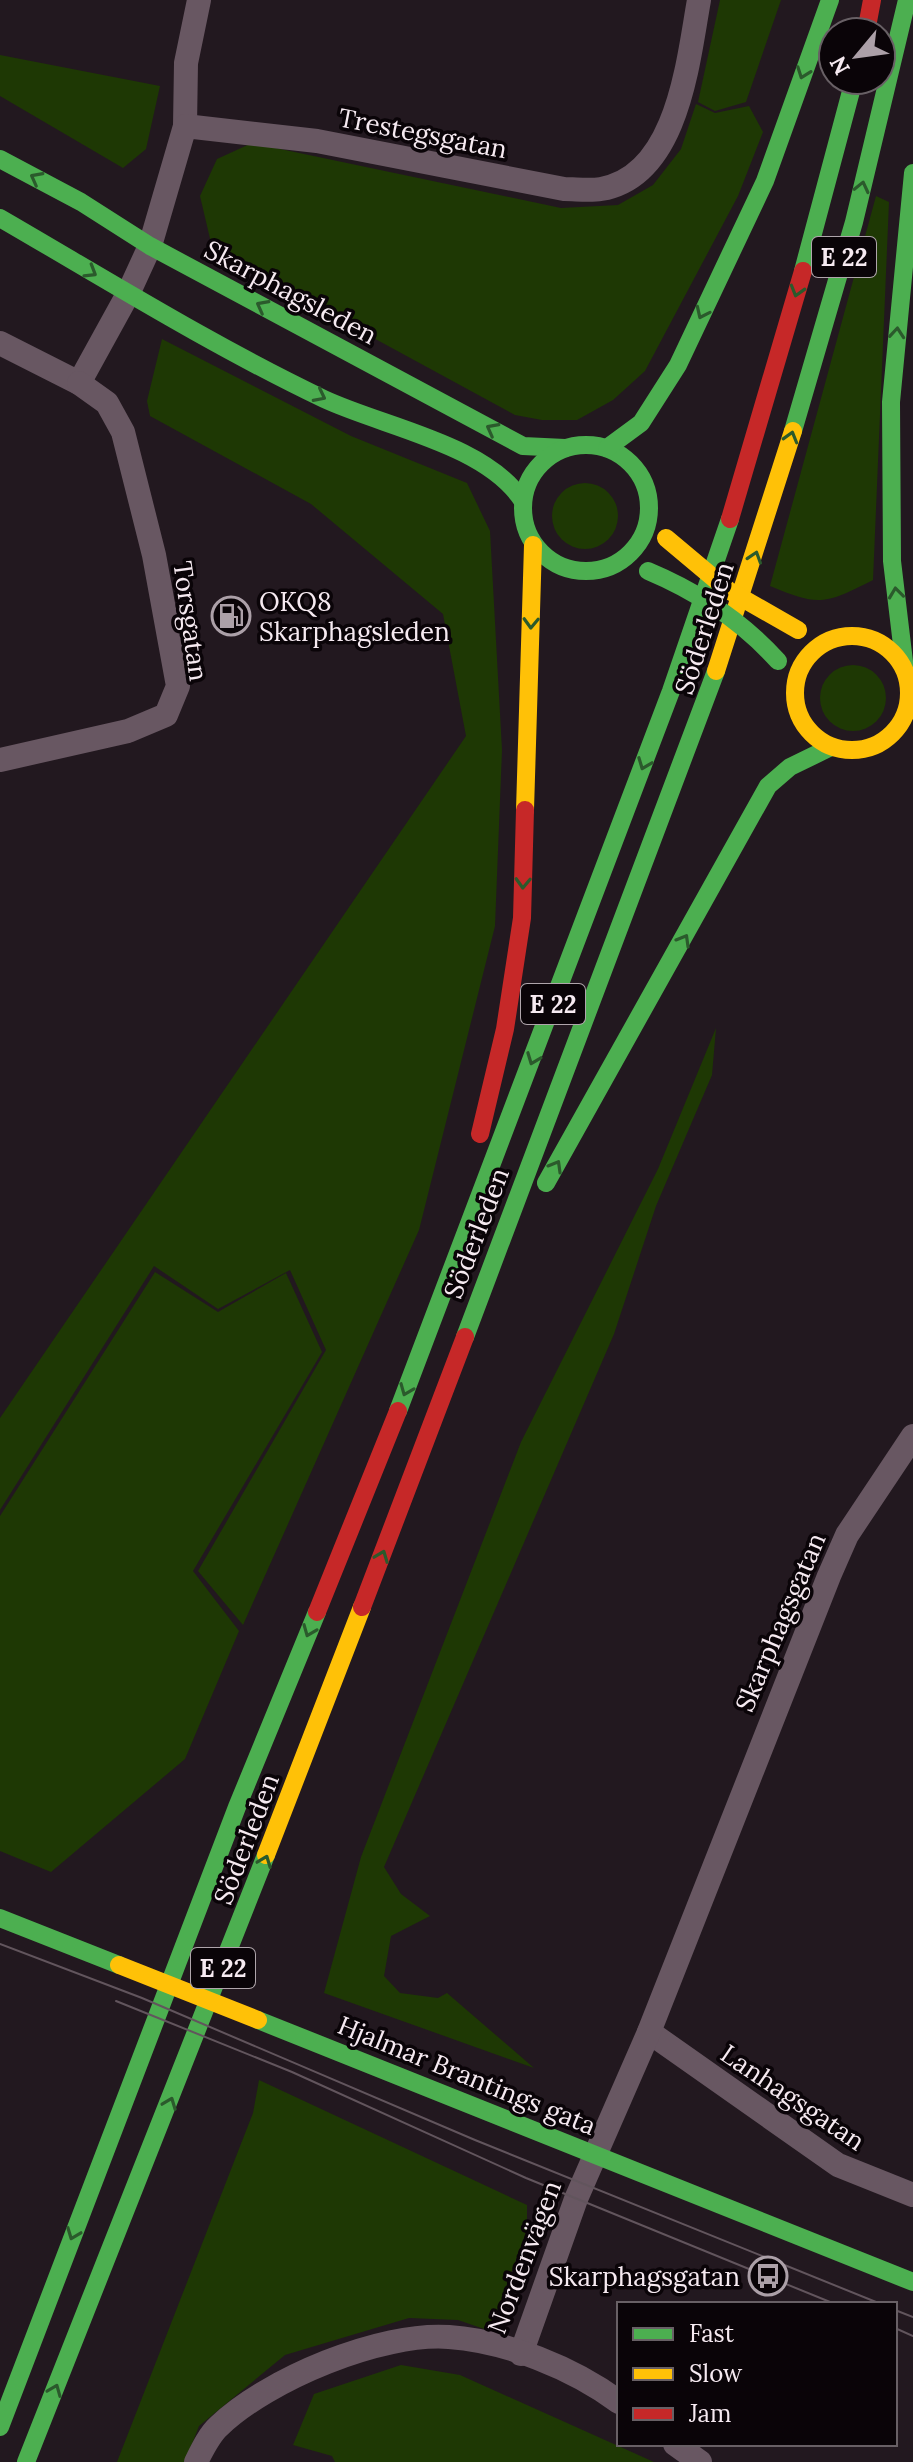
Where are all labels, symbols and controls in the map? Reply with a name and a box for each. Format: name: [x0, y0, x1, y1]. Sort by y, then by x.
north arrow: [817, 16, 897, 96]
text: N: [823, 51, 856, 80]
one-way arrow: [797, 66, 813, 80]
street label: Trestegsgatan: [336, 100, 510, 166]
one-way arrow: [30, 173, 45, 188]
one-way arrow: [853, 181, 870, 194]
street label: Skarphagsleden: [199, 233, 383, 351]
road number: E 22: [812, 237, 876, 277]
one-way arrow: [82, 262, 97, 278]
one-way arrow: [790, 283, 807, 297]
one-way arrow: [256, 301, 271, 316]
one-way arrow: [696, 304, 712, 319]
one-way arrow: [888, 326, 905, 339]
one-way arrow: [311, 387, 326, 402]
one-way arrow: [486, 423, 500, 439]
one-way arrow: [782, 431, 798, 445]
one-way arrow: [745, 551, 761, 565]
street label: Söderleden: [667, 558, 741, 698]
street label: Torsgatan: [166, 559, 216, 683]
place label: OKQ8 Skarphagsleden: [259, 585, 450, 648]
one-way arrow: [888, 586, 905, 599]
fuel station icon: OKQ8 Skarphagsleden: [210, 595, 252, 637]
one-way arrow: [523, 617, 540, 630]
one-way arrow: [637, 756, 654, 770]
one-way arrow: [515, 877, 532, 890]
one-way arrow: [675, 934, 690, 948]
road number: E 22: [521, 984, 585, 1024]
one-way arrow: [526, 1051, 543, 1065]
one-way arrow: [546, 1160, 562, 1175]
street label: Söderleden: [436, 1163, 516, 1303]
one-way arrow: [399, 1382, 416, 1396]
street label: Skarphagsgatan: [727, 1528, 833, 1716]
one-way arrow: [372, 1550, 388, 1564]
one-way arrow: [302, 1623, 318, 1637]
street label: Söderleden: [206, 1769, 286, 1909]
one-way arrow: [255, 1855, 272, 1869]
road number: E 22: [191, 1948, 255, 1988]
street label: Hjalmar Brantings gata: [333, 2008, 601, 2142]
street label: Lanhagsgatan: [715, 2037, 871, 2157]
one-way arrow: [161, 2097, 177, 2111]
street label: Nordenvägen: [480, 2176, 568, 2338]
one-way arrow: [66, 2226, 83, 2240]
bus stop icon: Skarphagsgatan: [747, 2255, 789, 2297]
place label: Skarphagsgatan: [549, 2260, 740, 2293]
legend: [617, 2302, 897, 2446]
text: Fast: [689, 2318, 735, 2349]
text: Slow: [689, 2358, 743, 2389]
one-way arrow: [46, 2384, 62, 2398]
text: Jam: [688, 2398, 731, 2429]

